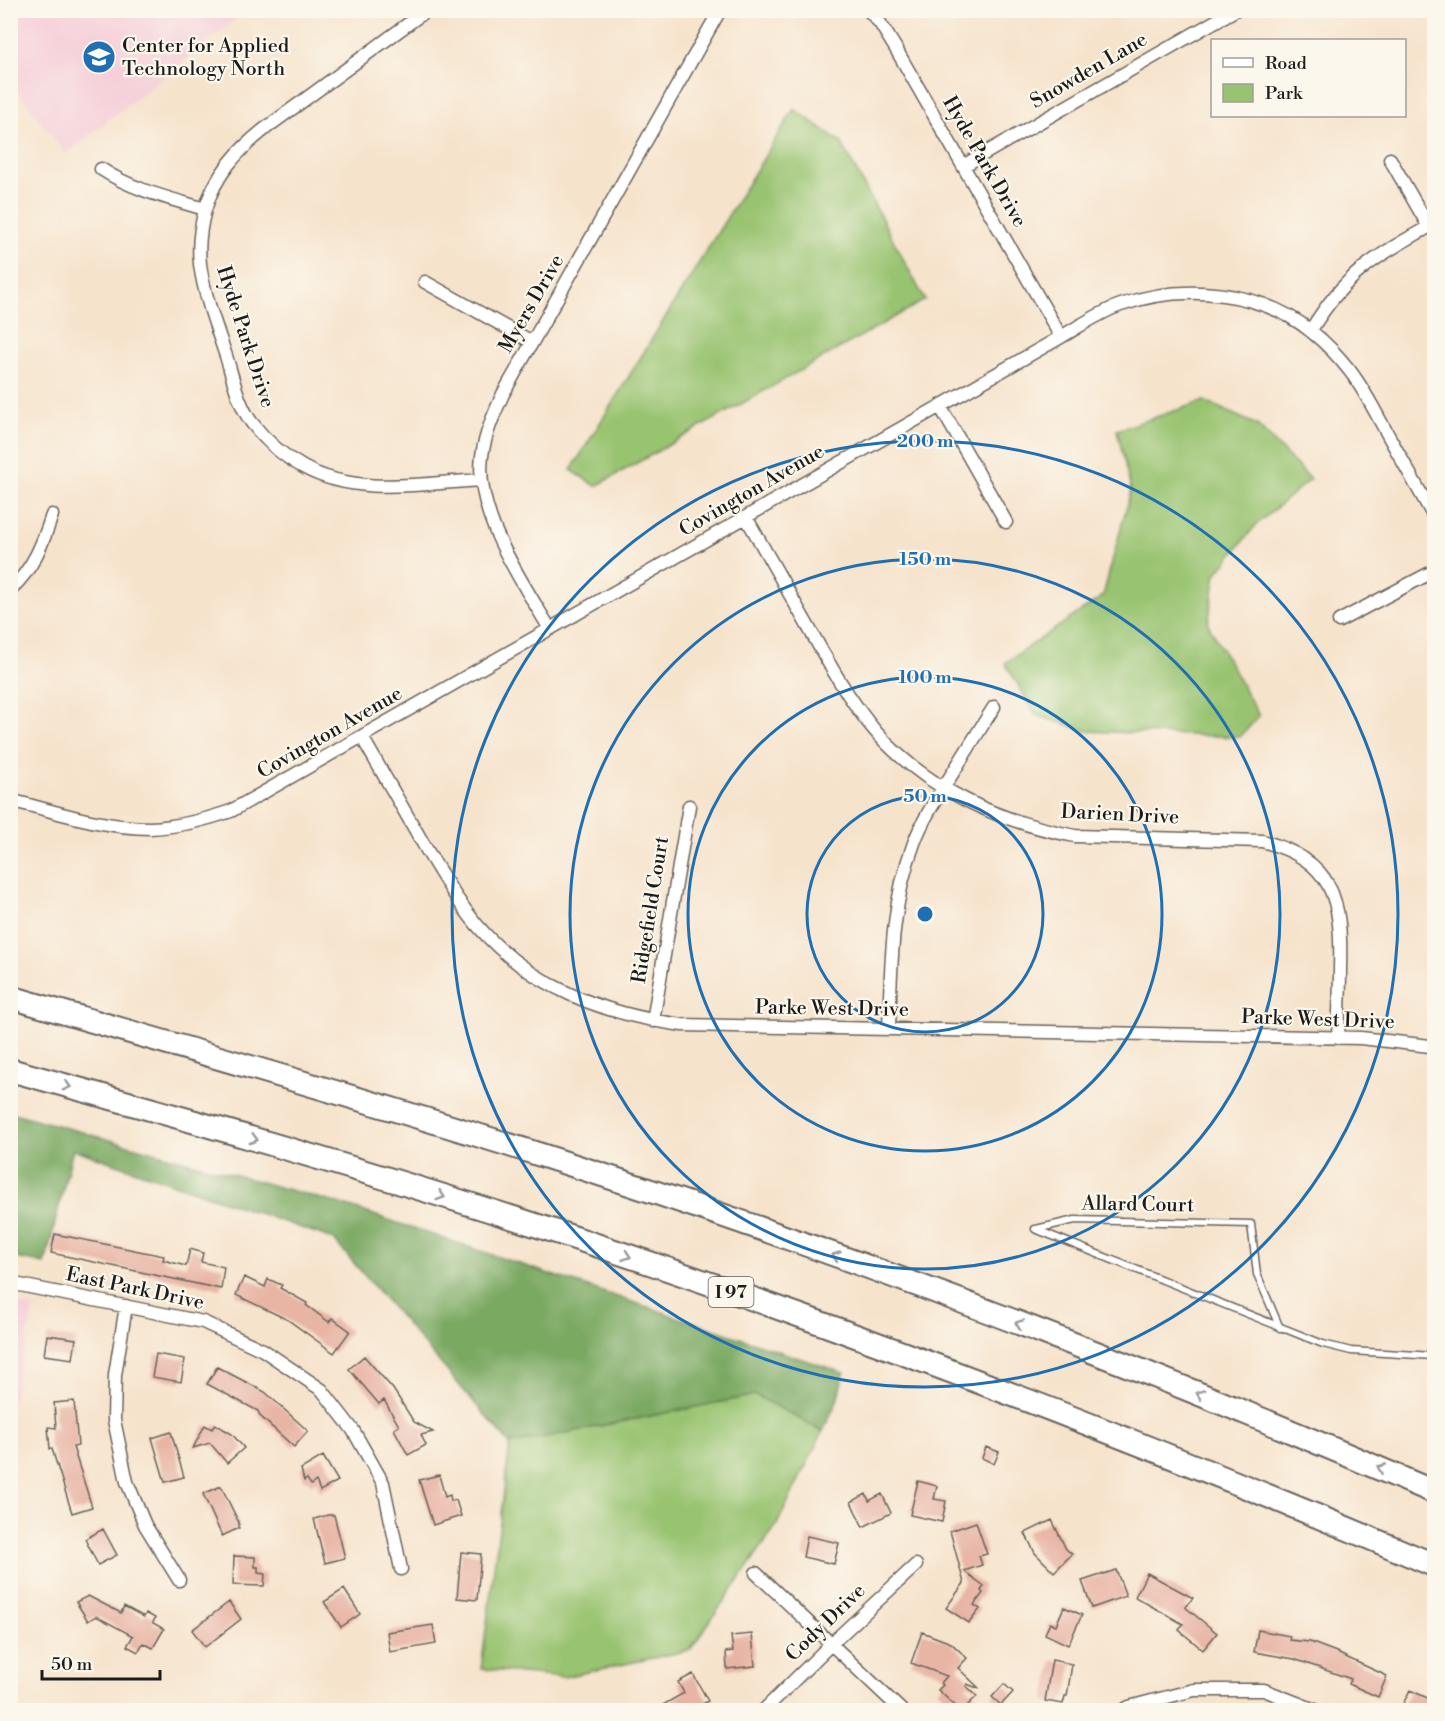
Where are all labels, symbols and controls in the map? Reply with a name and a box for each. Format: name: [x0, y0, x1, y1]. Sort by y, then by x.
street label: Snowden Lane: [1026, 27, 1152, 115]
place label: Center for Applied Technology North: [122, 34, 290, 82]
school or university icon: Center for Applied Technology North: [81, 39, 117, 75]
legend: [1211, 39, 1406, 117]
text: Road: [1265, 52, 1308, 75]
text: Park: [1265, 82, 1304, 105]
street label: Hyde Park Drive: [936, 92, 1032, 232]
street label: Myers Drive: [494, 250, 570, 358]
street label: Hyde Park Drive: [210, 263, 280, 411]
text: 200 m: [897, 430, 954, 453]
street label: Covington Avenue: [675, 439, 829, 543]
text: 150 m: [899, 548, 952, 571]
text: 100 m: [898, 666, 952, 689]
street label: Covington Avenue: [253, 681, 407, 785]
text: 50 m: [903, 785, 947, 808]
street label: Darien Drive: [1060, 799, 1180, 831]
street label: Ridgefield Court: [627, 835, 675, 985]
centre of rings: [915, 904, 935, 924]
street label: Parke West Drive: [755, 995, 909, 1023]
street label: Parke West Drive: [1241, 1005, 1395, 1035]
one-way arrow: [61, 1079, 72, 1091]
one-way arrow: [249, 1132, 259, 1144]
one-way arrow: [435, 1189, 446, 1201]
street label: Allard Court: [1081, 1192, 1194, 1218]
one-way arrow: [621, 1249, 631, 1261]
one-way arrow: [831, 1250, 842, 1263]
street label: East Park Drive: [64, 1262, 206, 1316]
road number: I 97: [708, 1277, 754, 1307]
one-way arrow: [1014, 1318, 1024, 1331]
one-way arrow: [1196, 1389, 1206, 1402]
one-way arrow: [1376, 1464, 1387, 1476]
street label: Cody Drive: [781, 1579, 871, 1667]
scale bar: [42, 1643, 160, 1681]
text: 50 m: [51, 1653, 93, 1676]

